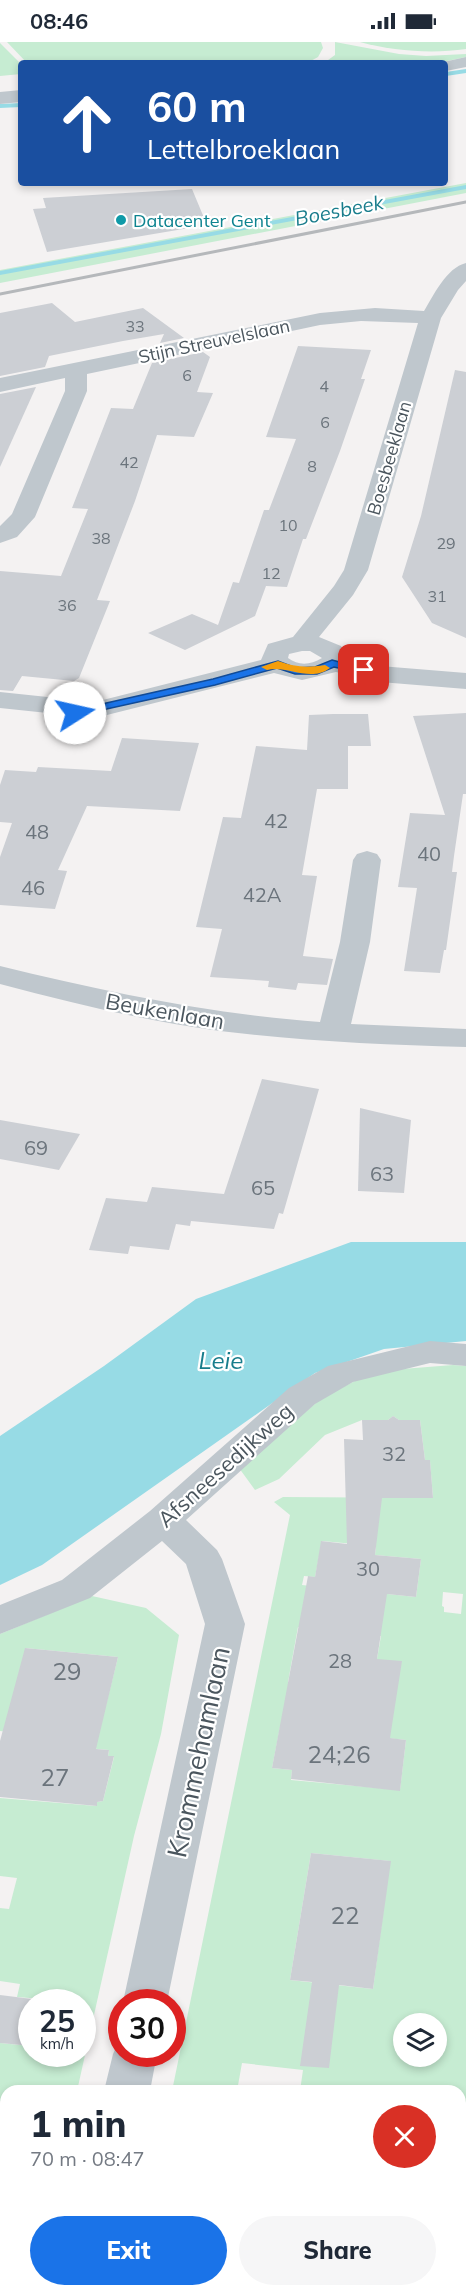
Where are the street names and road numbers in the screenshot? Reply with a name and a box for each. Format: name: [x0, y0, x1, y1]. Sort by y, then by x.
street label: Stijn Streuvelslaan: [136, 314, 292, 368]
street label: Boesbeeklaan: [362, 398, 416, 518]
street label: Beukenlaan: [103, 987, 227, 1035]
street label: Afsneesedijkweg: [151, 1397, 299, 1533]
street label: Krommehamlaan: [159, 1643, 237, 1861]

